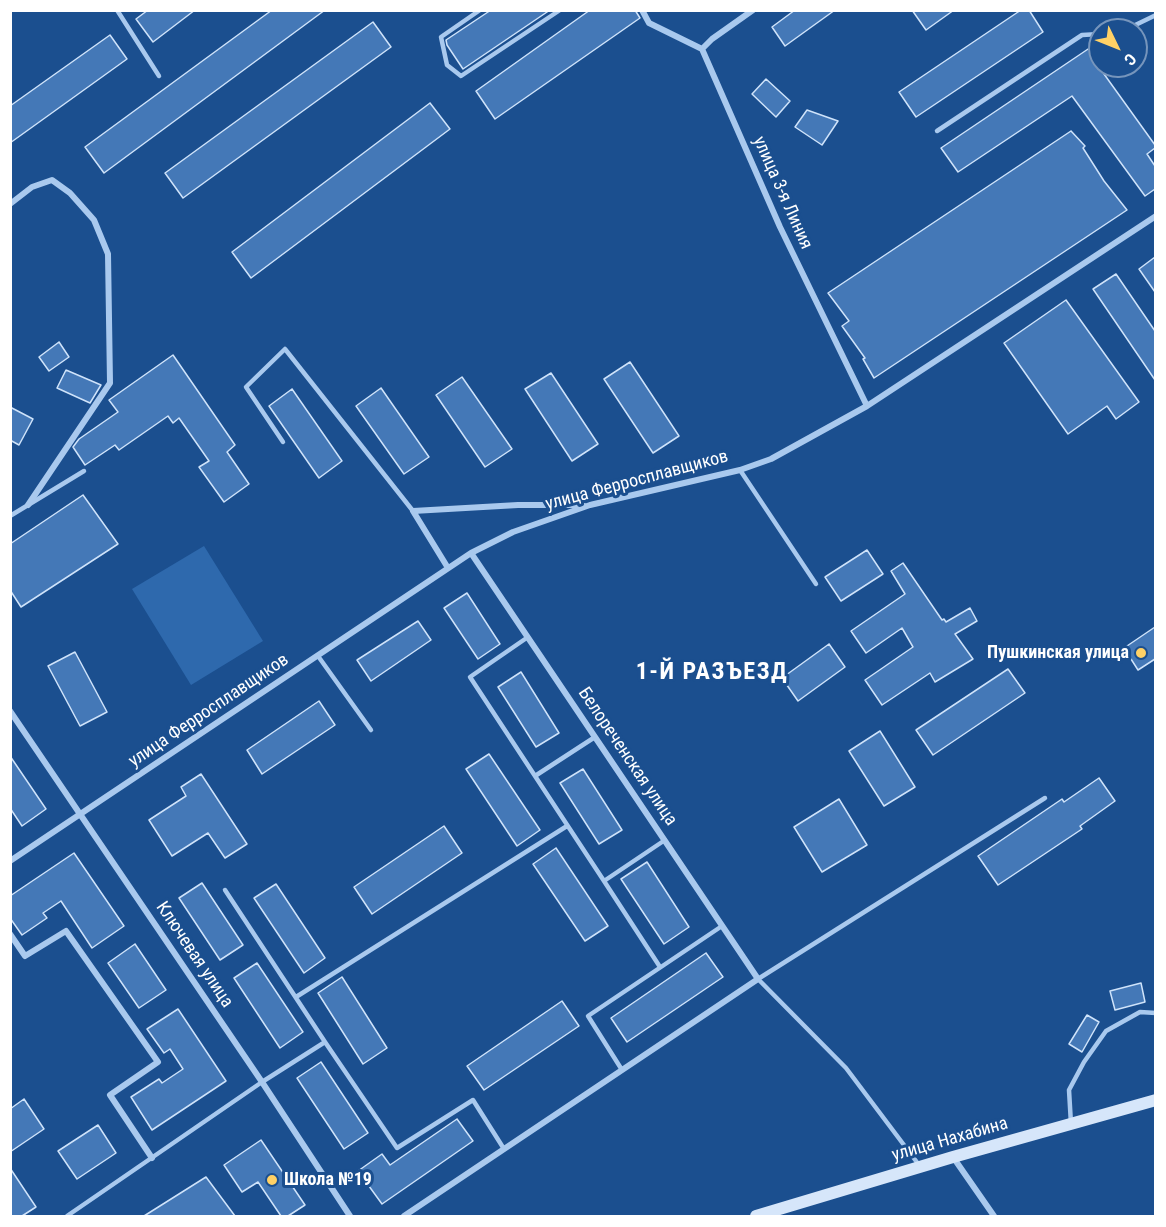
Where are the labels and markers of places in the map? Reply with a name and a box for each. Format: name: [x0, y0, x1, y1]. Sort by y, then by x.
place label: Пушкинская улица: [987, 642, 1129, 664]
marker: Пушкинская улица: [1134, 646, 1148, 660]
place label: Школа №19: [284, 1169, 372, 1191]
marker: Школа №19: [265, 1173, 279, 1187]

